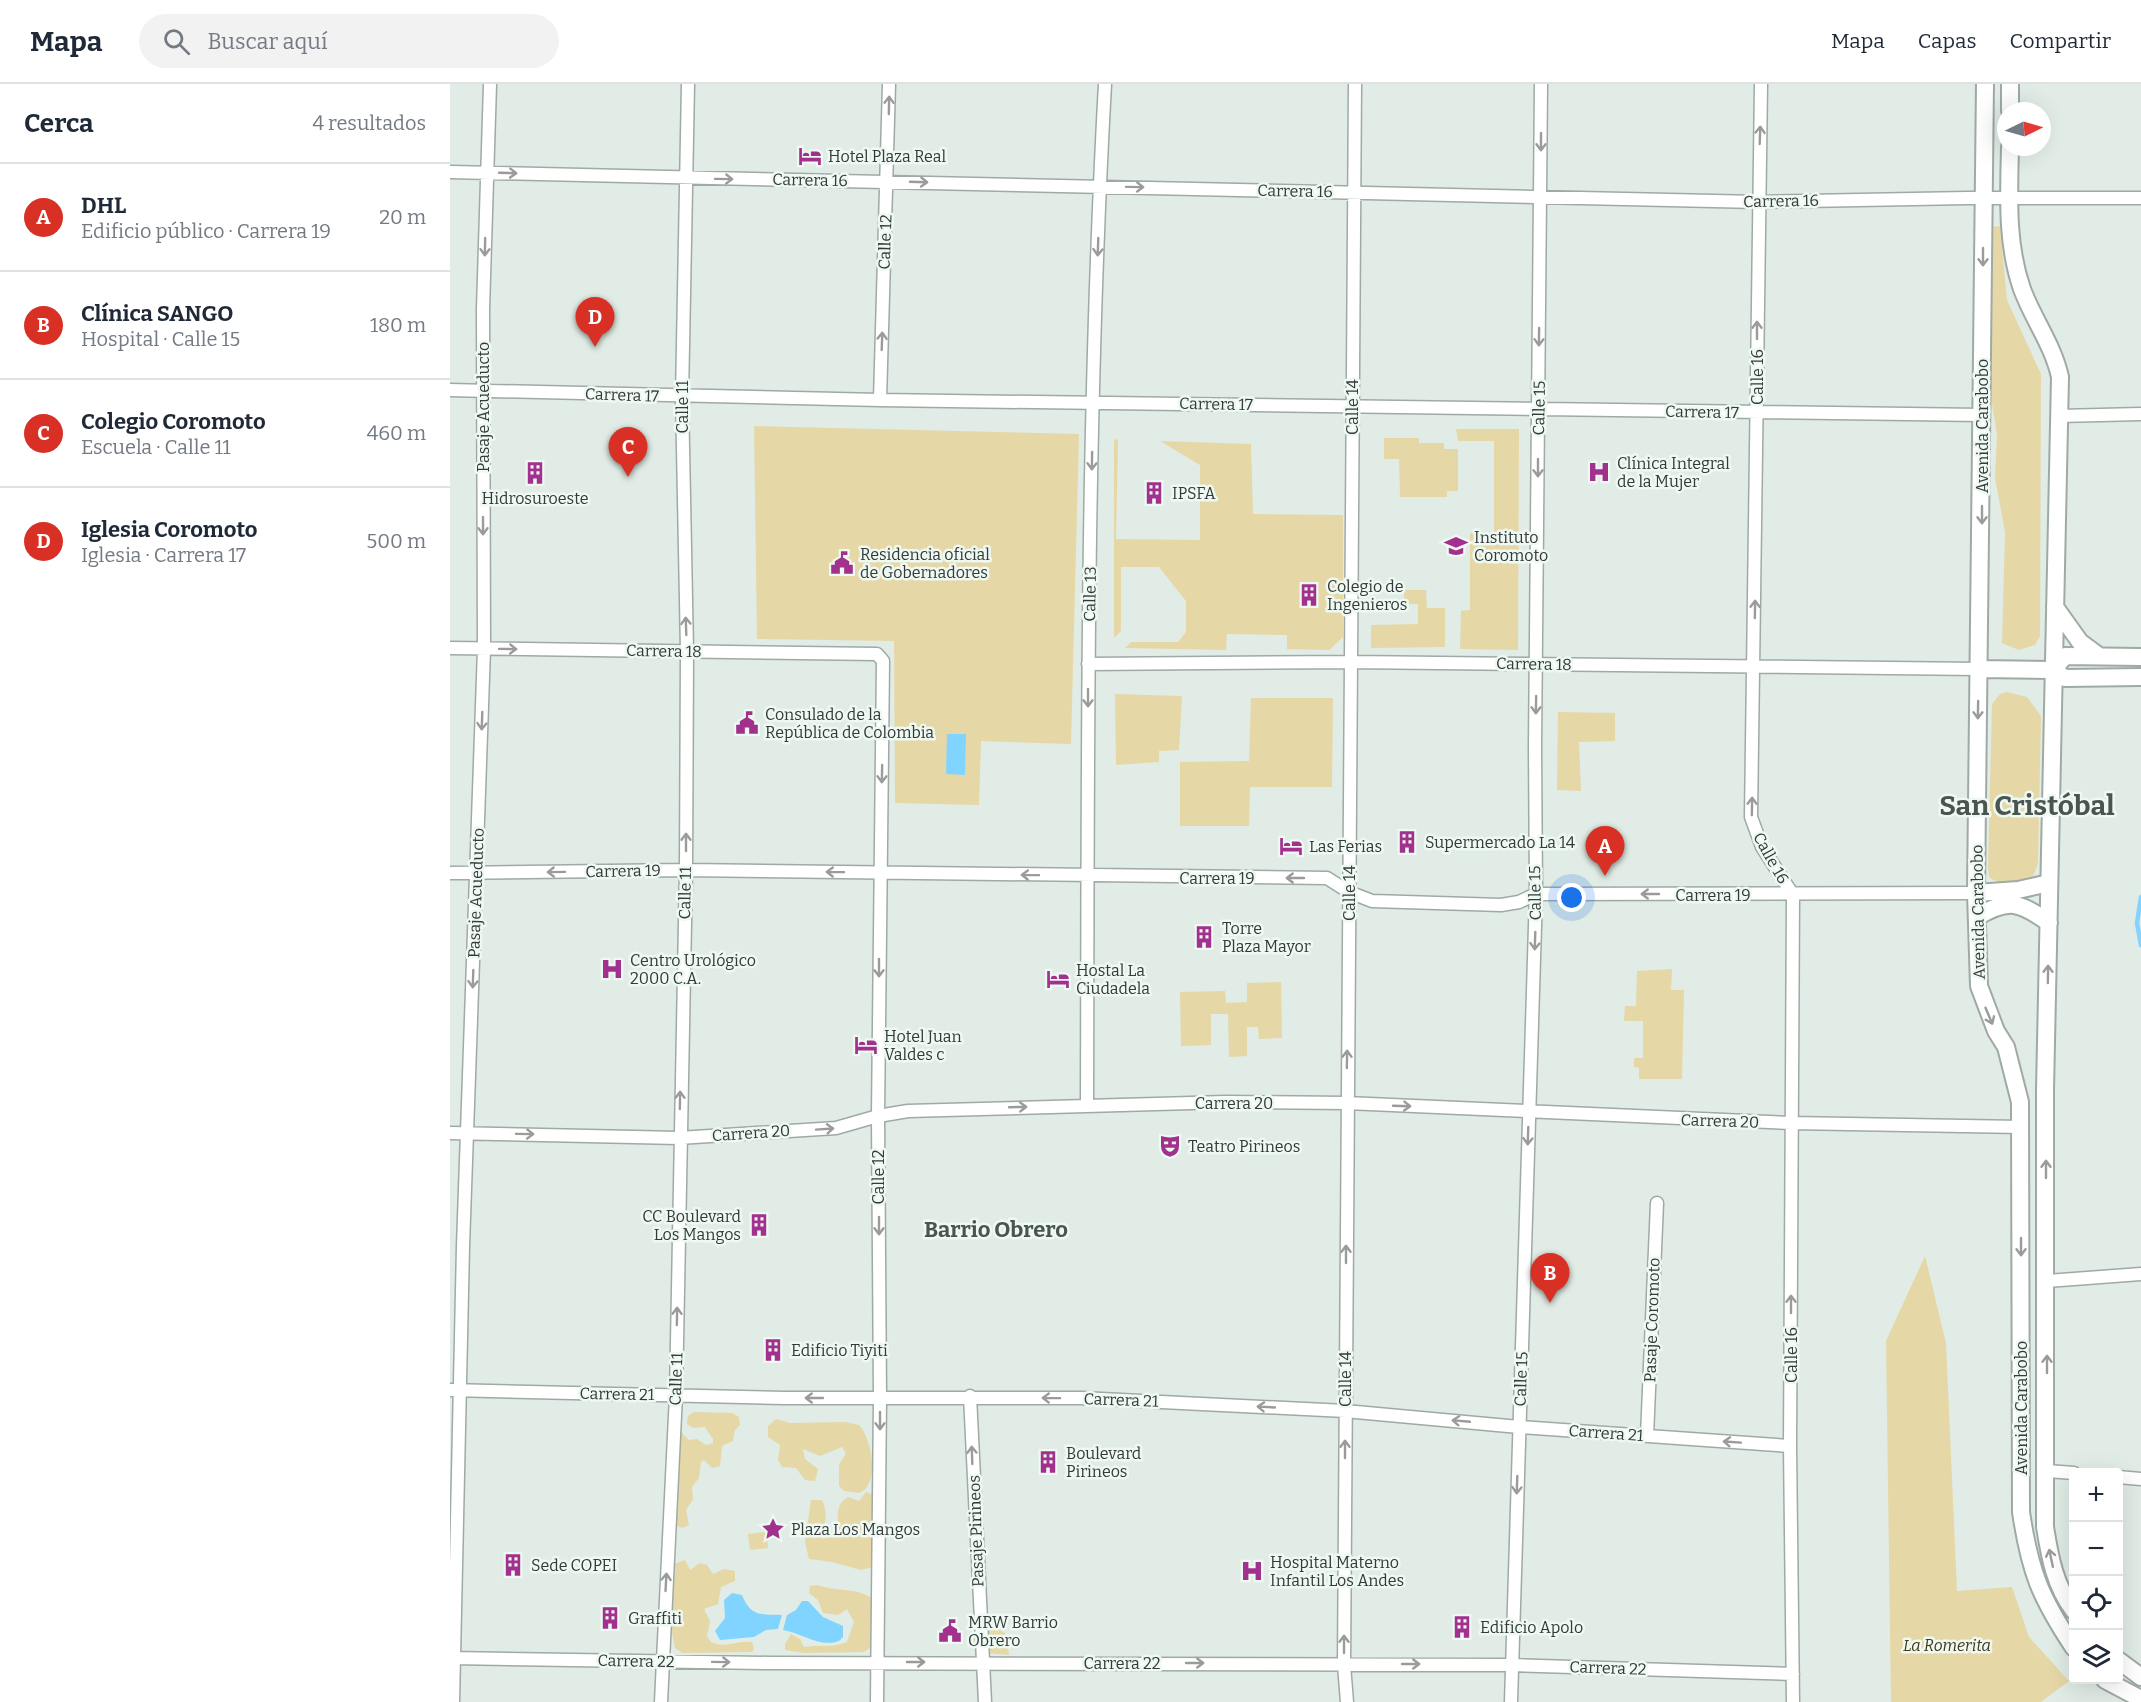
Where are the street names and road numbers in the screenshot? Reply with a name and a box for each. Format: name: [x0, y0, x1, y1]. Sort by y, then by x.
street label: Carrera 16: [772, 170, 848, 190]
street label: Carrera 16: [1257, 181, 1333, 201]
street label: Carrera 16: [1743, 191, 1819, 211]
street label: Calle 12: [875, 214, 895, 270]
street label: Pasaje Acueducto: [474, 342, 493, 472]
street label: Calle 16: [1748, 349, 1767, 405]
street label: Avenida Carabobo: [1973, 359, 1992, 493]
street label: Calle 14: [1343, 378, 1362, 435]
street label: Calle 11: [673, 380, 692, 433]
street label: Calle 15: [1529, 380, 1549, 436]
street label: Carrera 17: [585, 384, 659, 406]
street label: Carrera 17: [1179, 394, 1253, 414]
street label: Carrera 17: [1665, 402, 1739, 422]
street label: Calle 13: [1080, 566, 1100, 622]
street label: Carrera 18: [626, 641, 702, 661]
street label: Carrera 18: [1496, 654, 1572, 674]
street label: Pasaje Acueducto: [464, 828, 488, 958]
street label: Calle 16: [1749, 829, 1793, 887]
street label: Avenida Carabobo: [1967, 845, 1989, 979]
street label: Carrera 19: [585, 861, 661, 881]
street label: Calle 14: [1340, 864, 1359, 921]
street label: Calle 15: [1525, 865, 1545, 921]
street label: Calle 11: [675, 866, 695, 920]
street label: Carrera 19: [1179, 869, 1255, 888]
street label: Carrera 19: [1675, 886, 1751, 905]
street label: Carrera 20: [1195, 1094, 1273, 1113]
street label: Carrera 20: [1680, 1110, 1760, 1132]
street label: Carrera 20: [711, 1121, 791, 1145]
street label: Calle 12: [869, 1149, 888, 1205]
street label: Pasaje Coromoto: [1640, 1257, 1664, 1383]
street label: Calle 16: [1782, 1327, 1801, 1383]
street label: Avenida Carabobo: [2012, 1341, 2031, 1475]
street label: Calle 14: [1336, 1350, 1355, 1407]
street label: Calle 15: [1511, 1351, 1531, 1407]
street label: Calle 11: [666, 1352, 686, 1406]
street label: Carrera 21: [579, 1384, 655, 1404]
street label: Carrera 21: [1083, 1389, 1159, 1411]
street label: Carrera 21: [1568, 1421, 1644, 1445]
street label: Pasaje Pirineos: [965, 1475, 987, 1587]
street label: Carrera 22: [597, 1651, 675, 1671]
street label: Carrera 22: [1084, 1654, 1160, 1673]
street label: Carrera 22: [1569, 1657, 1647, 1679]

